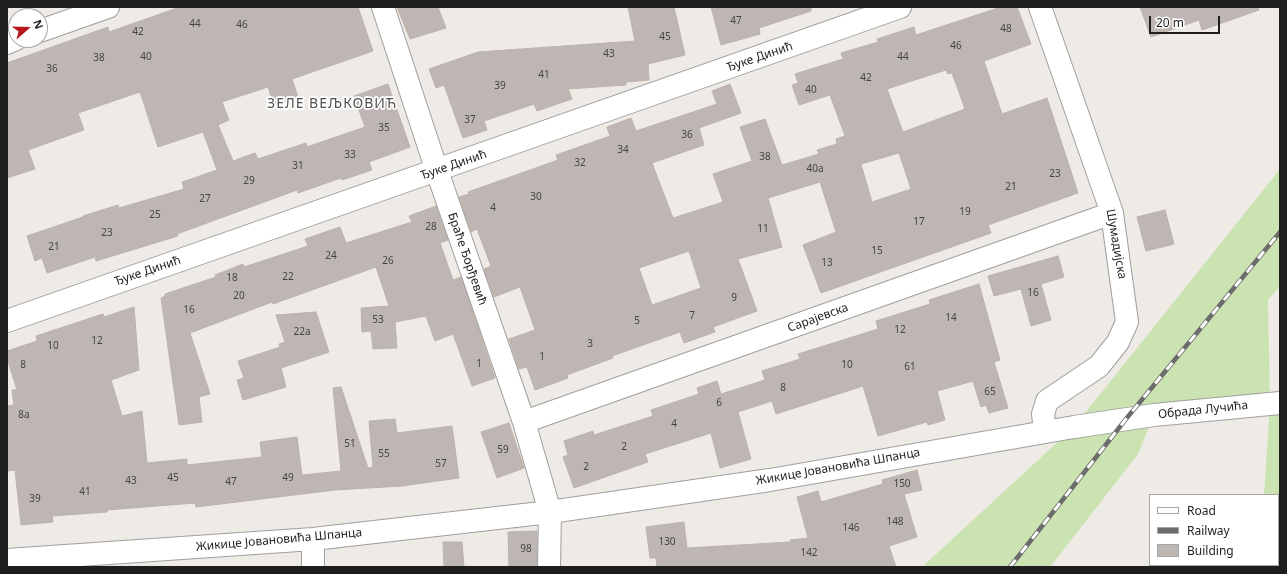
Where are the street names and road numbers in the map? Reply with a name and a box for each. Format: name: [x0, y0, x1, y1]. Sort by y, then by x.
street label: Ђуке Динић: [725, 39, 795, 75]
street label: Ђуке Динић: [419, 147, 489, 183]
street label: Шумадијска: [1103, 208, 1129, 280]
street label: Браће Ђорђевић: [444, 211, 490, 307]
street label: Ђуке Динић: [113, 253, 183, 289]
street label: Сарајевска: [786, 300, 850, 336]
street label: Обрада Лучића: [1157, 398, 1249, 422]
street label: Жикице Јовановића Шпанца: [755, 445, 921, 489]
street label: Жикице Јовановића Шпанца: [195, 526, 363, 554]

